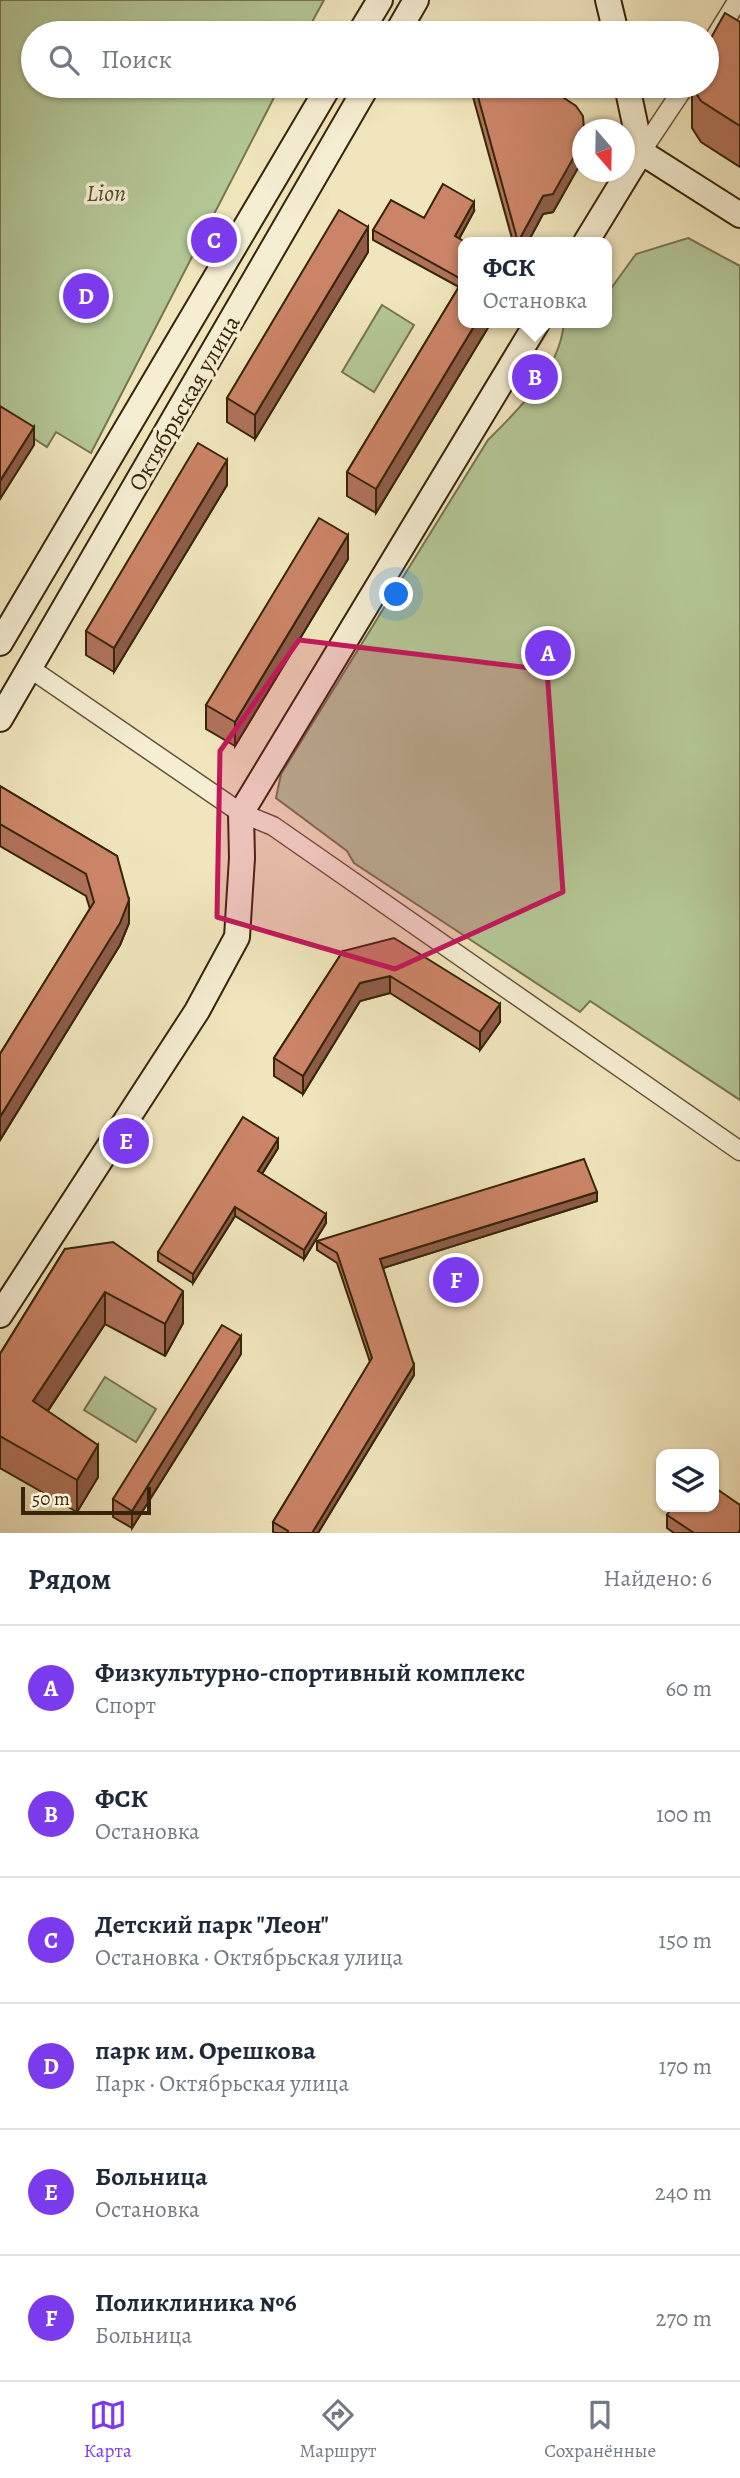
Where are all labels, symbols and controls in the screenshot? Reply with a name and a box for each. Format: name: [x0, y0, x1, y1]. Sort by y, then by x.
search box: [21, 21, 719, 98]
icon: search: [45, 41, 83, 79]
text: Поиск: [101, 42, 172, 77]
north arrow: [572, 119, 635, 182]
park label: Lion: [86, 177, 126, 209]
pin: C: [191, 214, 237, 266]
popup: [458, 237, 612, 328]
text: ФСК: [483, 250, 535, 285]
pin: D: [63, 270, 109, 322]
text: Остановка: [483, 285, 587, 316]
street label: Октябрьская улица: [121, 309, 247, 497]
pin: B: [512, 351, 558, 403]
your location: [379, 577, 413, 611]
pin: A: [525, 627, 571, 679]
pin: E: [103, 1115, 149, 1167]
pin: F: [433, 1254, 479, 1306]
map controls: [656, 1449, 719, 1512]
button: layers: [656, 1449, 719, 1512]
scale bar: [21, 1484, 150, 1516]
text: 50 m: [32, 1486, 70, 1512]
text: Рядом: [28, 1559, 111, 1599]
text: Найдено: 6: [604, 1563, 712, 1594]
text: Физкультурно-спортивный комплекс: [95, 1655, 525, 1690]
text: A: [44, 1673, 58, 1704]
text: 60 m: [665, 1673, 712, 1704]
text: Спорт: [95, 1690, 156, 1721]
text: ФСК: [95, 1781, 148, 1816]
text: B: [44, 1799, 58, 1830]
text: 100 m: [656, 1799, 712, 1830]
text: Остановка: [95, 1816, 200, 1847]
text: Детский парк "Леон": [95, 1907, 329, 1942]
text: C: [44, 1925, 58, 1956]
text: 150 m: [658, 1925, 712, 1956]
text: Остановка · Октябрьская улица: [95, 1942, 403, 1973]
text: парк им. Орешкова: [95, 2033, 316, 2068]
text: D: [43, 2051, 59, 2082]
text: 170 m: [659, 2051, 712, 2082]
text: Парк · Октябрьская улица: [95, 2068, 349, 2099]
text: Больница: [95, 2159, 208, 2194]
text: E: [44, 2177, 58, 2208]
text: 240 m: [655, 2177, 712, 2208]
text: Остановка: [95, 2194, 200, 2225]
text: Поликлиника №6: [95, 2285, 297, 2320]
text: F: [45, 2303, 57, 2334]
text: 270 m: [655, 2303, 712, 2334]
text: Больница: [95, 2320, 192, 2351]
tab: Карта: [84, 2396, 132, 2464]
tab: Маршрут: [299, 2396, 376, 2464]
tab: Сохранённые: [544, 2396, 656, 2464]

